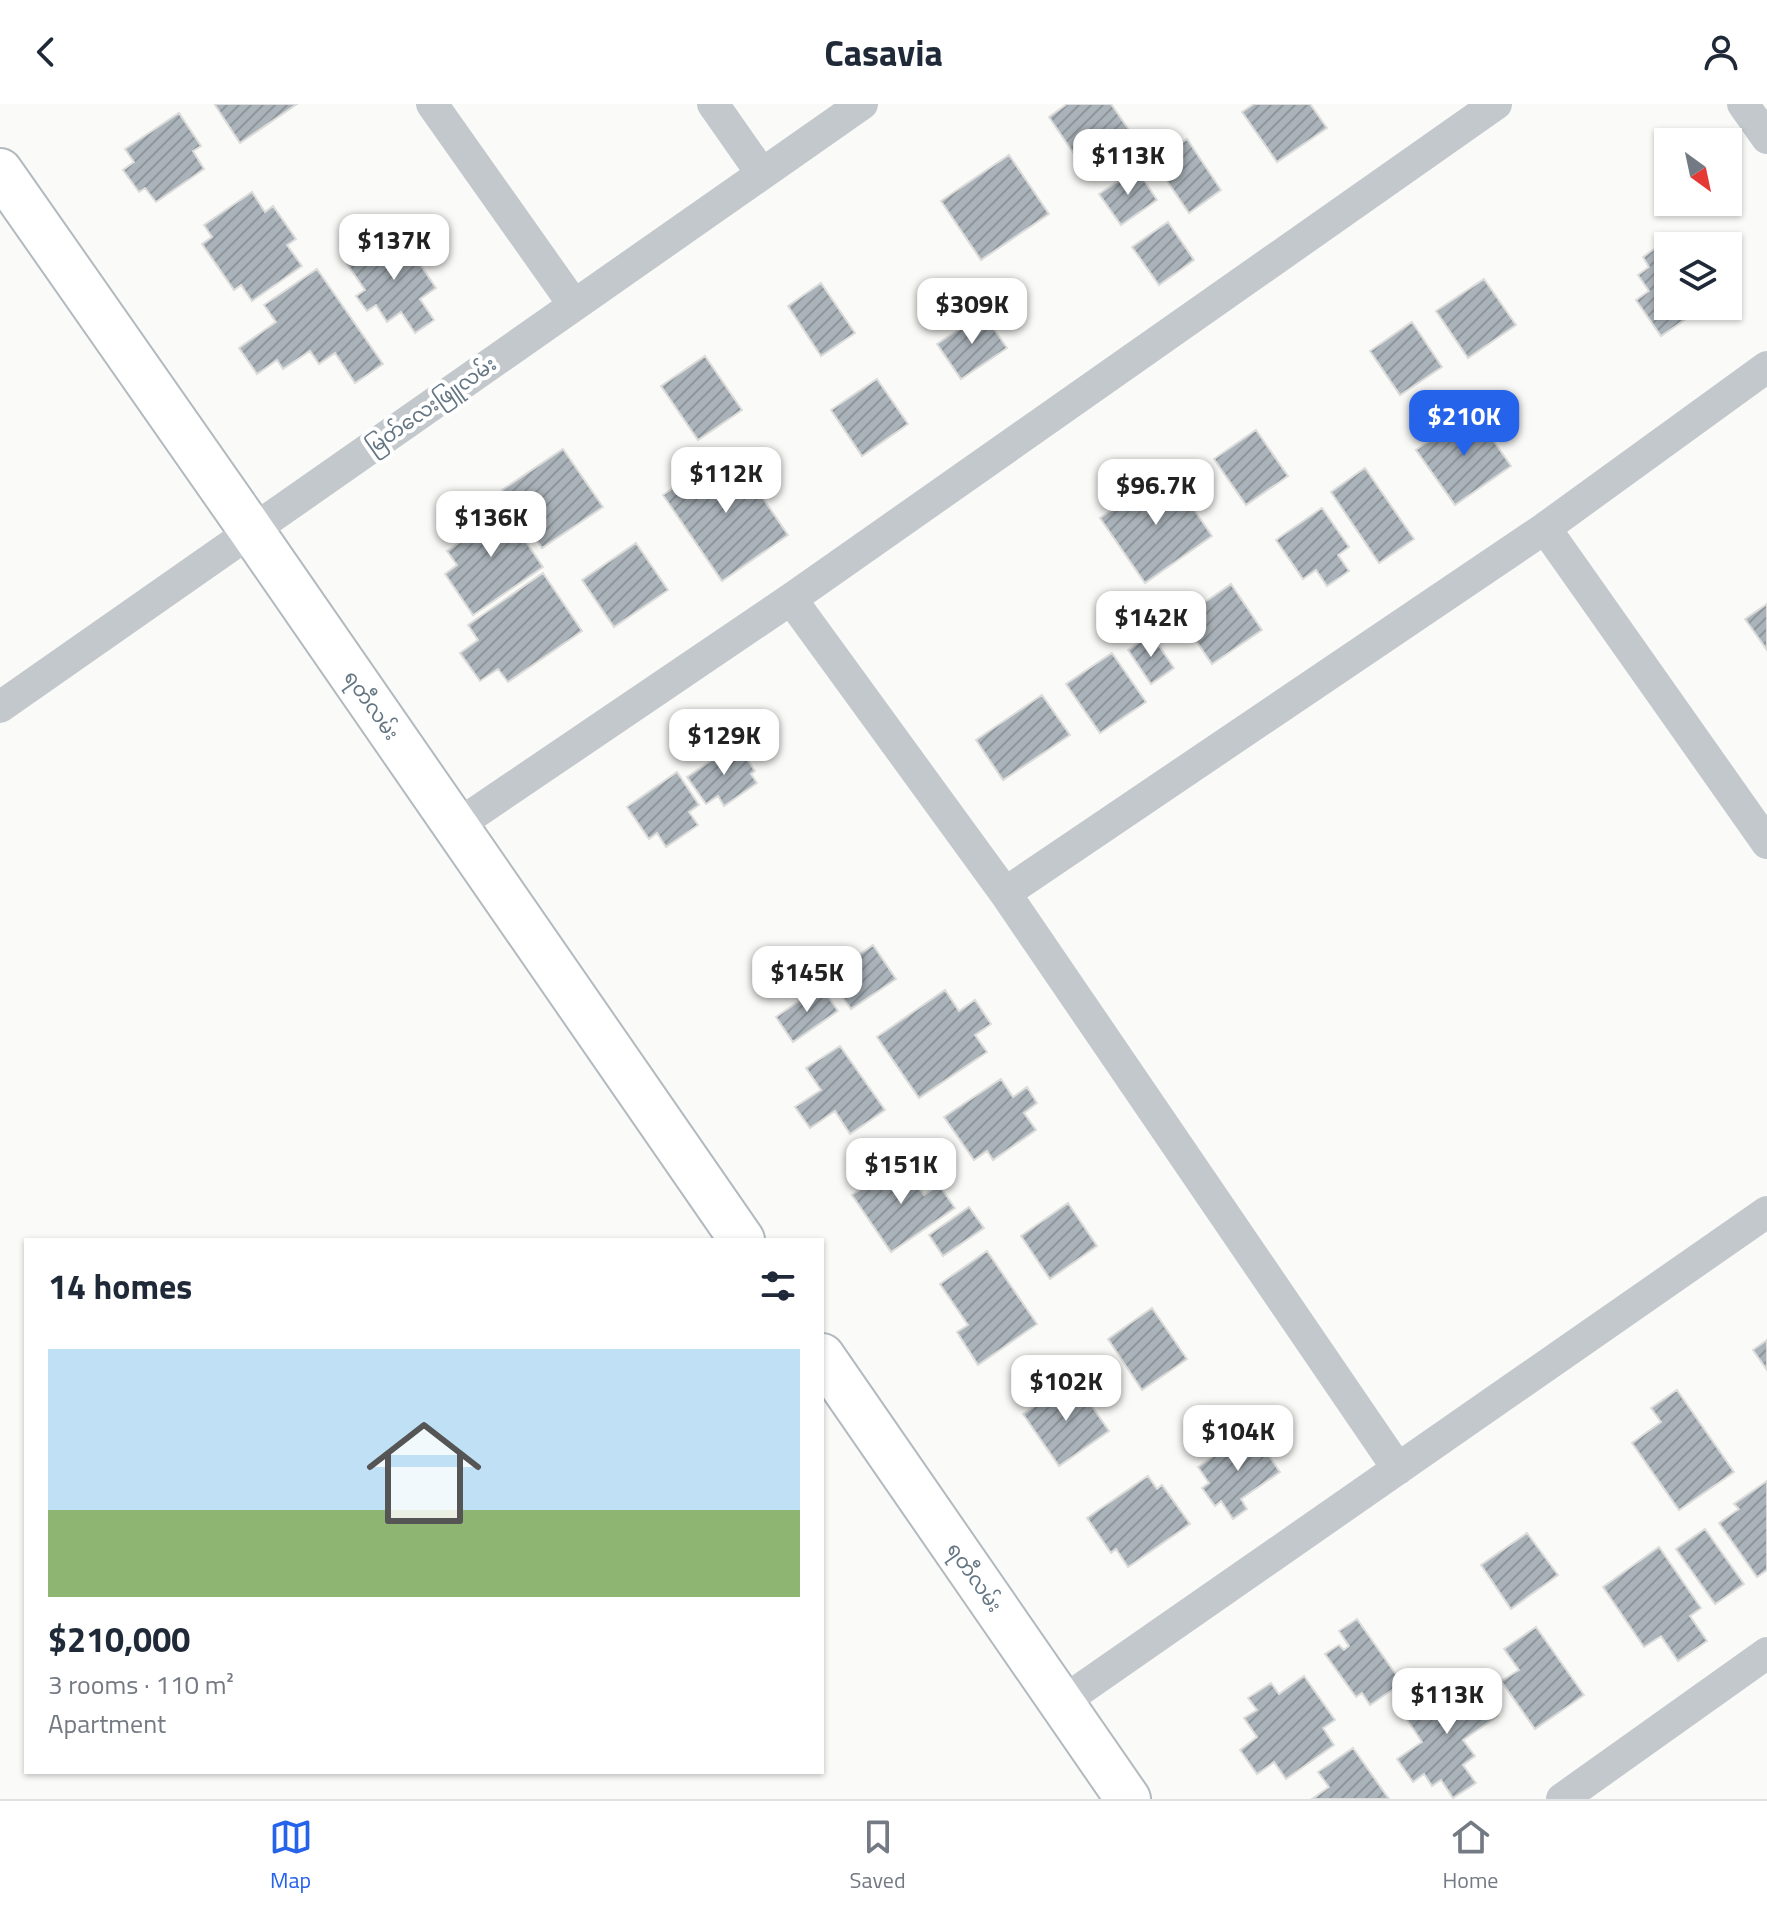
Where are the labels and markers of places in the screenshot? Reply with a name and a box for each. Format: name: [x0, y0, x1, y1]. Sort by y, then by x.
pin: $113K: [1072, 129, 1184, 197]
pin: $137K: [338, 214, 450, 282]
pin: $309K: [916, 278, 1028, 346]
pin: $210K: [1408, 390, 1520, 458]
pin: $112K: [670, 447, 782, 515]
pin: $96.7K: [1091, 459, 1221, 527]
pin: $136K: [435, 491, 547, 559]
pin: $142K: [1095, 591, 1207, 659]
pin: $129K: [668, 709, 780, 777]
pin: $145K: [751, 946, 863, 1014]
pin: $151K: [845, 1138, 957, 1206]
pin: $102K: [1010, 1355, 1122, 1423]
pin: $104K: [1182, 1405, 1294, 1473]
pin: $113K: [1391, 1668, 1503, 1736]

